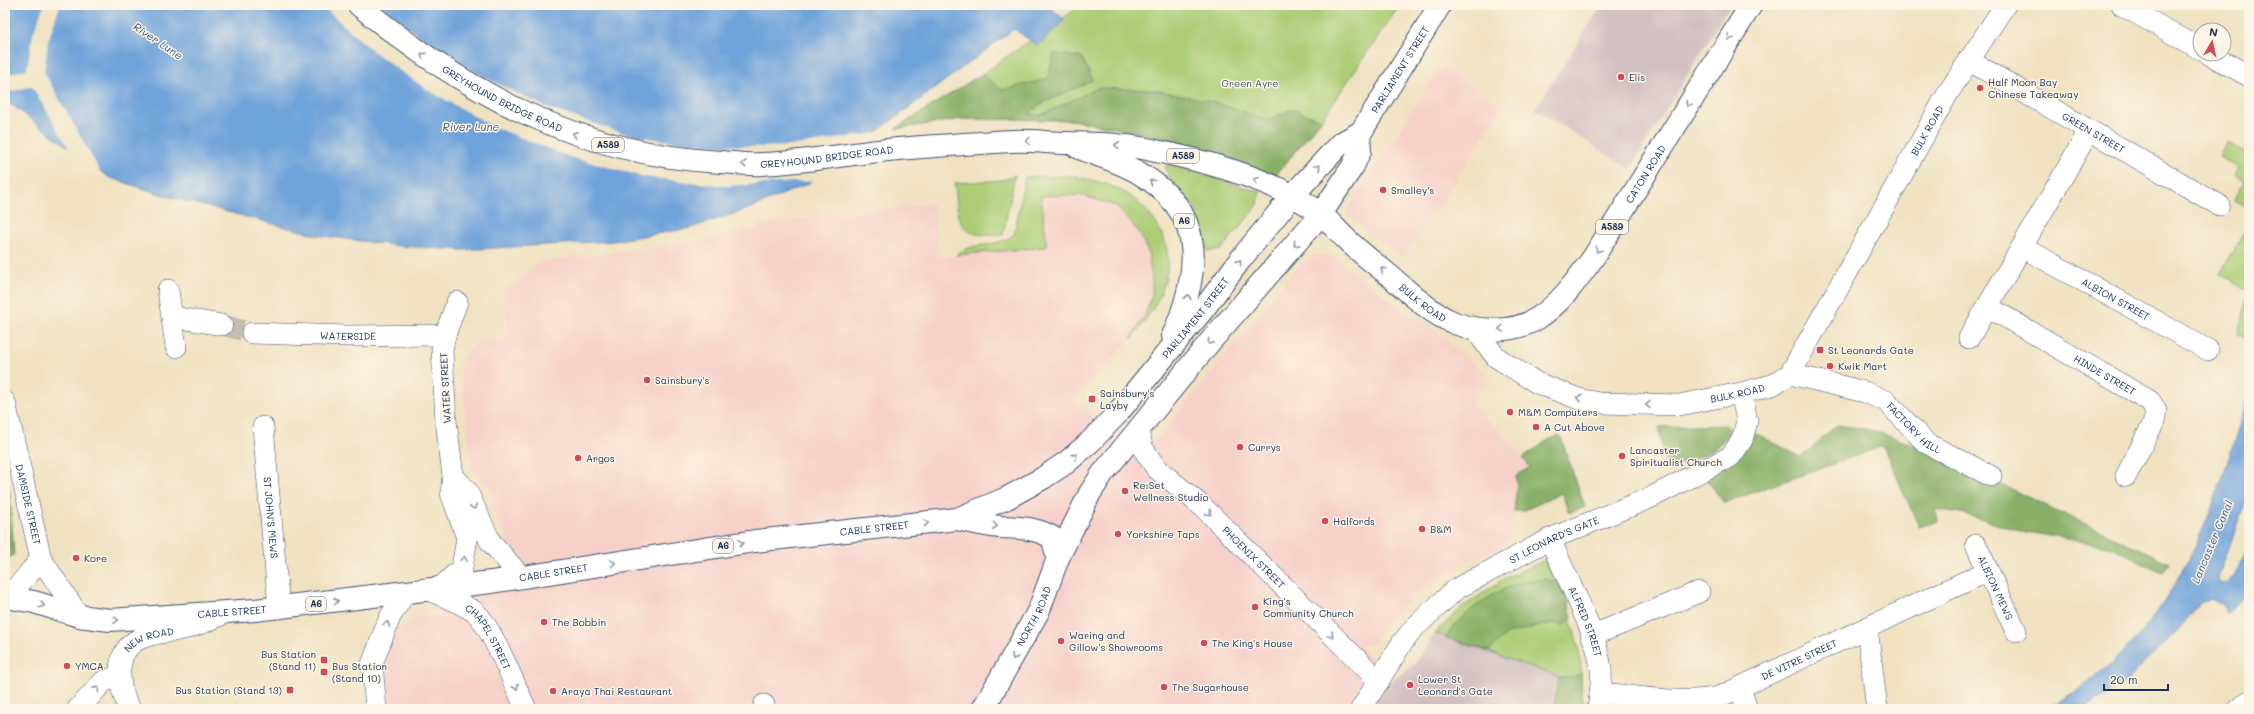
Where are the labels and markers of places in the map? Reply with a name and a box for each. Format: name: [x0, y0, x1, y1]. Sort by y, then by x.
place label: Elis: [1629, 70, 1645, 84]
marker: Elis: [1616, 72, 1626, 82]
place label: Half Moon Bay Chinese Takeaway: [1988, 75, 2079, 101]
marker: Half Moon Bay Chinese Takeaway: [1975, 83, 1985, 93]
place label: Smalley's: [1391, 183, 1434, 197]
marker: Smalley's: [1378, 185, 1388, 195]
place label: St Leonards Gate: [1828, 343, 1914, 357]
marker: St Leonards Gate: [1815, 345, 1825, 355]
place label: Kwik Mart: [1838, 359, 1887, 373]
marker: Kwik Mart: [1825, 361, 1835, 371]
place label: Sainsbury's: [655, 373, 710, 387]
marker: Sainsbury's: [642, 375, 652, 385]
place label: Sainsbury's Layby: [1100, 386, 1155, 412]
marker: Sainsbury's Layby: [1087, 394, 1097, 404]
place label: M&M Computers: [1518, 405, 1598, 419]
marker: M&M Computers: [1505, 407, 1515, 417]
place label: A Cut Above: [1544, 420, 1605, 434]
marker: A Cut Above: [1531, 422, 1541, 432]
place label: Currys: [1248, 440, 1281, 454]
marker: Currys: [1235, 442, 1245, 452]
place label: Lancaster Spiritualist Church: [1630, 443, 1722, 469]
place label: Argos: [586, 451, 615, 465]
marker: Lancaster Spiritualist Church: [1617, 451, 1627, 461]
marker: Argos: [573, 453, 583, 463]
place label: Re:Set Wellness Studio: [1133, 478, 1209, 504]
marker: Re:Set Wellness Studio: [1120, 486, 1130, 496]
place label: Halfords: [1333, 514, 1375, 528]
marker: Halfords: [1320, 516, 1330, 526]
place label: B&M: [1430, 522, 1451, 536]
marker: B&M: [1417, 524, 1427, 534]
place label: Yorkshire Taps: [1126, 527, 1200, 541]
marker: Yorkshire Taps: [1113, 529, 1123, 539]
place label: Kore: [84, 551, 107, 565]
marker: Kore: [71, 553, 81, 563]
place label: King's Community Church: [1263, 594, 1354, 620]
marker: King's Community Church: [1250, 602, 1260, 612]
place label: The Bobbin: [552, 615, 606, 629]
marker: The Bobbin: [539, 617, 549, 627]
place label: Waring and Gillow's Showrooms: [1069, 628, 1163, 654]
marker: Waring and Gillow's Showrooms: [1056, 636, 1066, 646]
place label: The King's House: [1212, 636, 1293, 650]
marker: The King's House: [1199, 638, 1209, 648]
place label: Bus Station (Stand 11): [261, 647, 316, 673]
marker: Bus Station (Stand 11): [319, 655, 329, 665]
place label: YMCA: [75, 659, 104, 673]
place label: Bus Station (Stand 10): [332, 659, 387, 685]
marker: YMCA: [62, 661, 72, 671]
marker: Bus Station (Stand 10): [319, 667, 329, 677]
place label: Lower St Leonard's Gate: [1418, 672, 1493, 698]
place label: The Sugarhouse: [1172, 680, 1249, 694]
marker: Lower St Leonard's Gate: [1405, 680, 1415, 690]
marker: The Sugarhouse: [1159, 682, 1169, 692]
place label: Bus Station (Stand 13): [175, 683, 282, 697]
place label: Araya Thai Restaurant: [561, 684, 672, 698]
marker: Bus Station (Stand 13): [285, 685, 295, 695]
marker: Araya Thai Restaurant: [548, 686, 558, 696]

